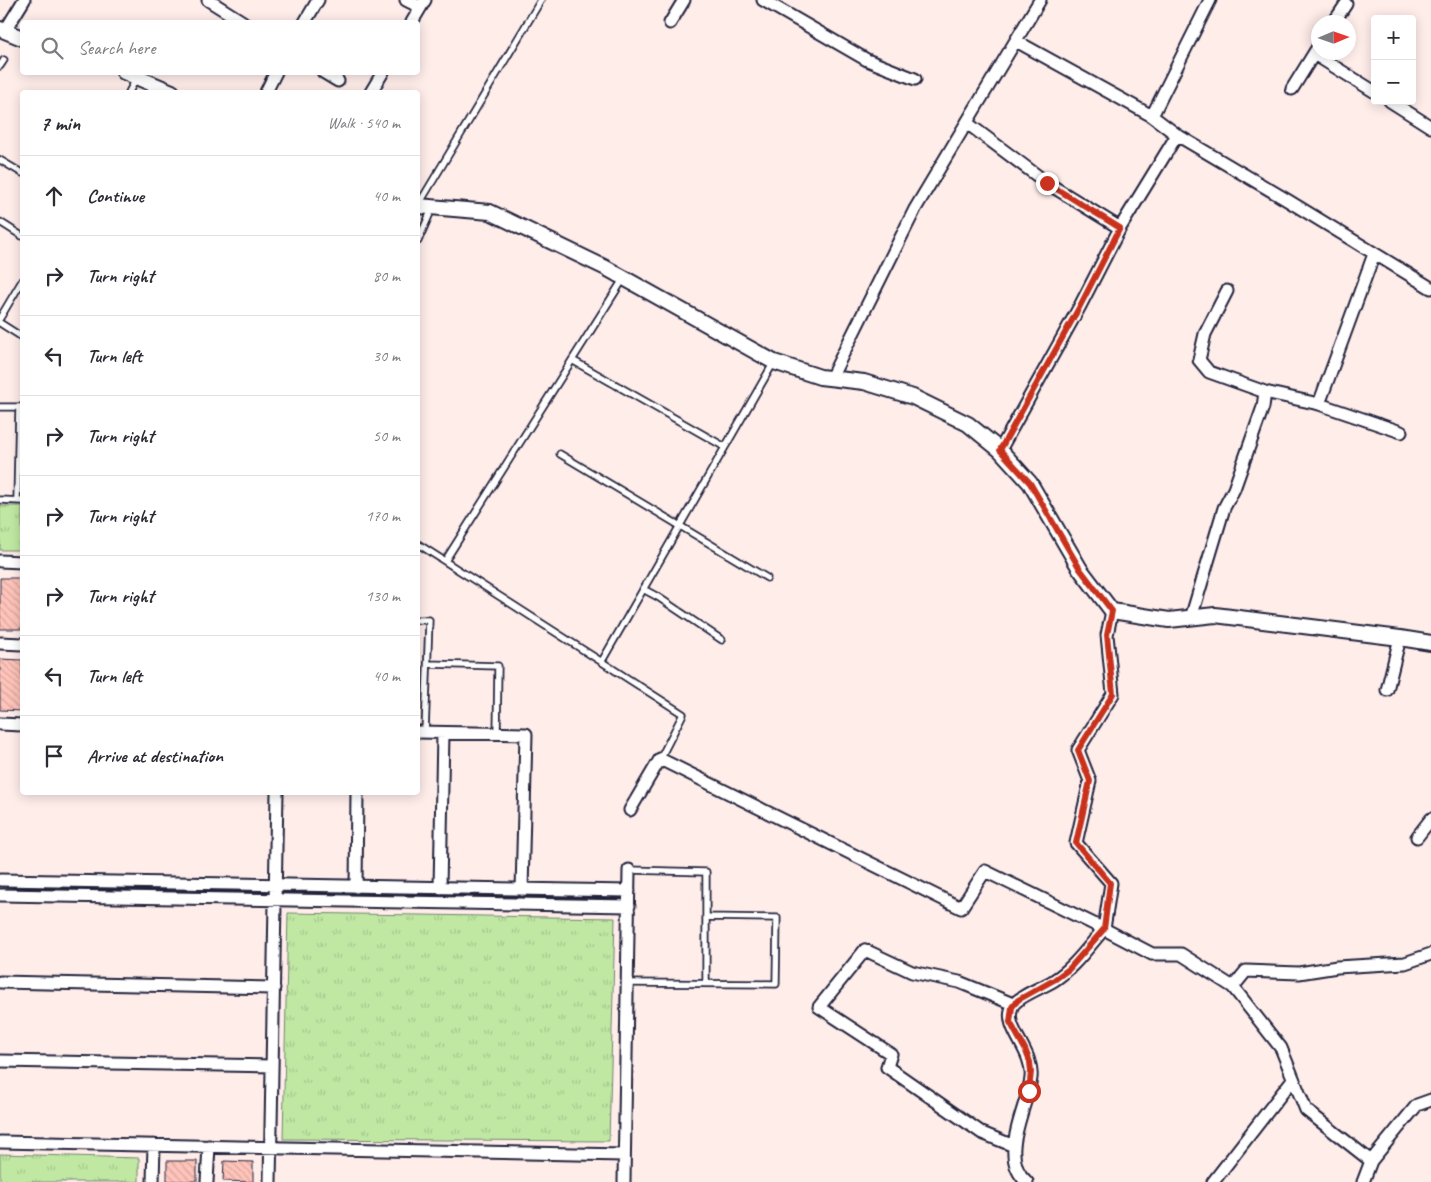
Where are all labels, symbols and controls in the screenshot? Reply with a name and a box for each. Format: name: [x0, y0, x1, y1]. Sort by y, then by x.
north arrow: [1311, 15, 1356, 60]
map controls: [1371, 15, 1416, 105]
button: +: [1371, 15, 1416, 60]
search box: [20, 20, 420, 75]
icon: search: [38, 34, 66, 62]
text: Search here: [78, 36, 155, 60]
button: −: [1371, 60, 1416, 105]
text: 7 min: [40, 110, 80, 136]
text: Walk · 540 m: [328, 113, 400, 133]
route end: [1036, 172, 1059, 195]
icon: ahead: [40, 182, 68, 210]
text: Continue: [87, 184, 144, 208]
text: 40 m: [373, 186, 400, 206]
icon: right: [40, 262, 68, 290]
text: Turn right: [87, 264, 154, 288]
text: 80 m: [373, 266, 400, 286]
icon: left: [40, 342, 68, 370]
text: Turn left: [87, 344, 142, 368]
text: 30 m: [373, 346, 400, 366]
icon: right: [40, 422, 68, 450]
text: Turn right: [87, 424, 154, 448]
text: 50 m: [373, 426, 400, 446]
icon: right: [40, 502, 68, 530]
text: Turn right: [87, 504, 154, 528]
text: 170 m: [366, 506, 400, 526]
icon: right: [40, 582, 68, 610]
text: Turn right: [87, 584, 154, 608]
text: 130 m: [366, 586, 400, 606]
icon: left: [40, 662, 68, 690]
text: Turn left: [87, 664, 142, 688]
text: 40 m: [373, 666, 400, 686]
icon: arrive: [40, 742, 68, 770]
text: Arrive at destination: [87, 744, 223, 768]
route start: [1018, 1080, 1041, 1103]

